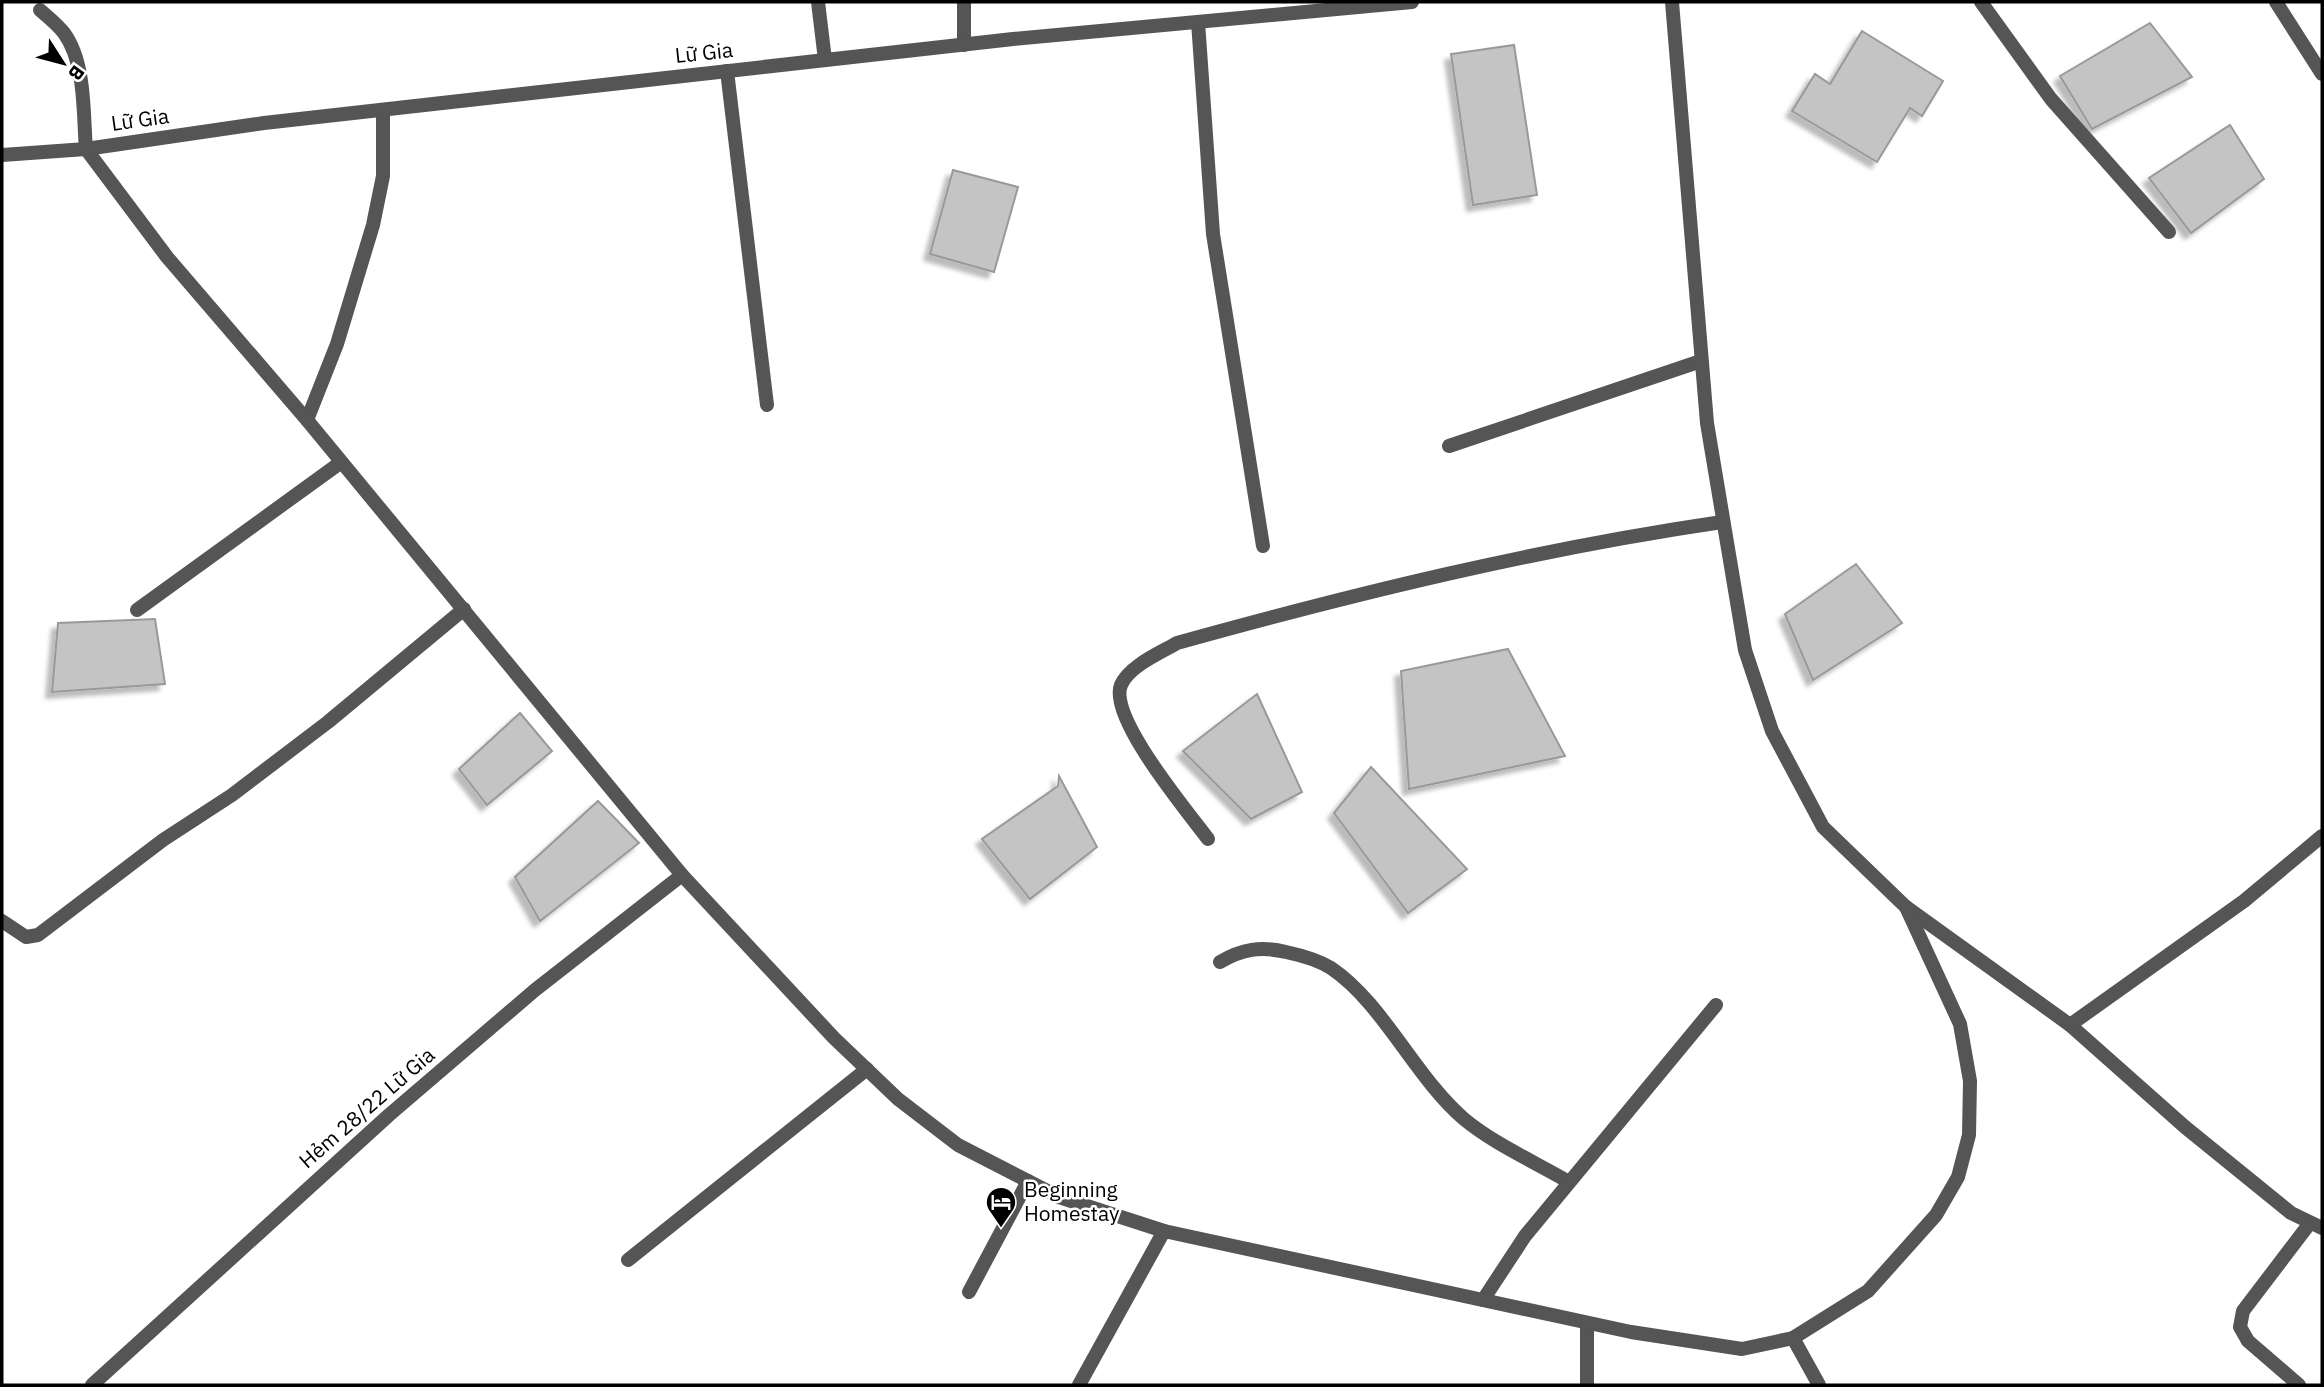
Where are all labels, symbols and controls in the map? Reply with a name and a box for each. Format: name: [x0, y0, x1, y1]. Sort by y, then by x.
north arrow: [28, 28, 98, 98]
street label: Lữ Gia: [673, 35, 734, 69]
text: B: [63, 61, 90, 85]
street label: Lữ Gia: [109, 101, 171, 137]
street label: Hẻm 28/22 Lữ Gia: [293, 1040, 440, 1174]
place label: Beginning Homestay: [1024, 1175, 1120, 1227]
hotel icon: Beginning Homestay: [984, 1185, 1018, 1229]

